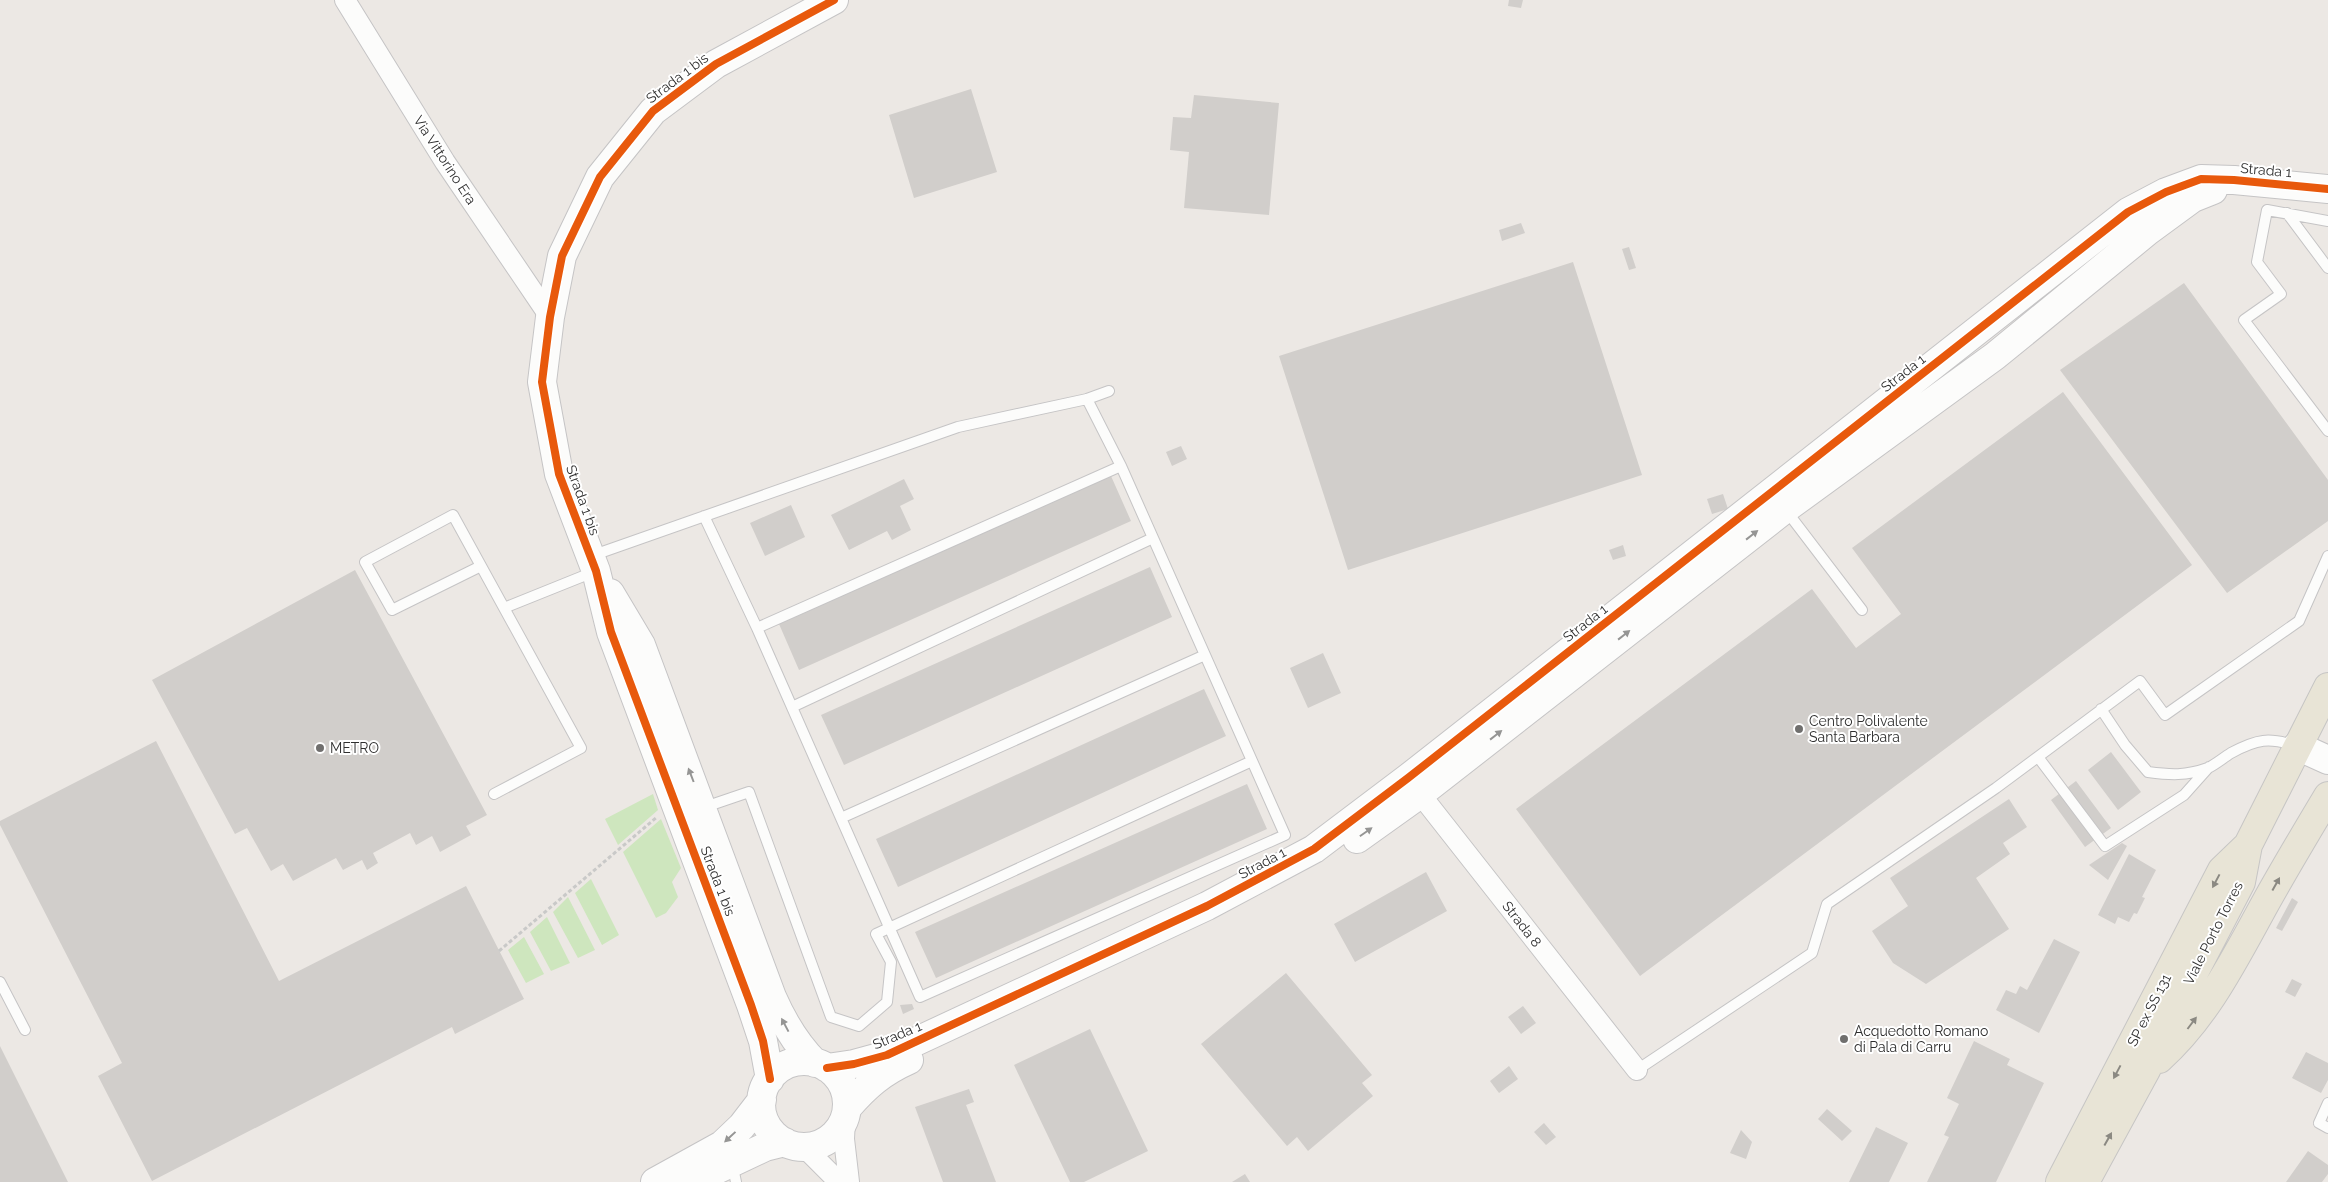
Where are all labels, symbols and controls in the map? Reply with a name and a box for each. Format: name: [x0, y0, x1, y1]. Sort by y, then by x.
street label: Strada 1 bis: [643, 49, 711, 107]
street label: Via Vittorino Era: [410, 113, 480, 207]
street label: Strada 1: [2240, 160, 2292, 180]
street label: Strada 1: [1878, 351, 1928, 395]
street label: Strada 1 bis: [563, 463, 603, 537]
one-way arrow: [1746, 529, 1759, 540]
street label: Strada 1: [1560, 601, 1610, 645]
one-way arrow: [1618, 629, 1631, 640]
place label: Centro Polivalente Santa Barbara: [1809, 713, 1928, 745]
marker: Centro Polivalente Santa Barbara: [1793, 723, 1805, 735]
one-way arrow: [1489, 729, 1502, 740]
place label: METRO: [330, 740, 379, 756]
marker: METRO: [314, 742, 326, 754]
one-way arrow: [686, 768, 694, 782]
one-way arrow: [1359, 827, 1373, 837]
street label: Strada 1 bis: [697, 844, 739, 918]
street label: Strada 1: [1236, 844, 1288, 882]
one-way arrow: [2212, 874, 2220, 888]
one-way arrow: [2271, 877, 2280, 891]
street label: Viale Porto Torres: [2180, 879, 2246, 987]
street label: Strada 8: [1499, 898, 1545, 950]
street label: SP ex SS 131: [2124, 971, 2174, 1049]
one-way arrow: [2187, 1017, 2198, 1030]
one-way arrow: [781, 1018, 789, 1032]
street label: Strada 1: [870, 1018, 924, 1052]
place label: Acquedotto Romano di Pala di Carru: [1854, 1023, 1988, 1055]
marker: Acquedotto Romano di Pala di Carru: [1838, 1033, 1850, 1045]
one-way arrow: [2113, 1065, 2121, 1079]
one-way arrow: [725, 1131, 737, 1143]
one-way arrow: [2104, 1133, 2113, 1146]

